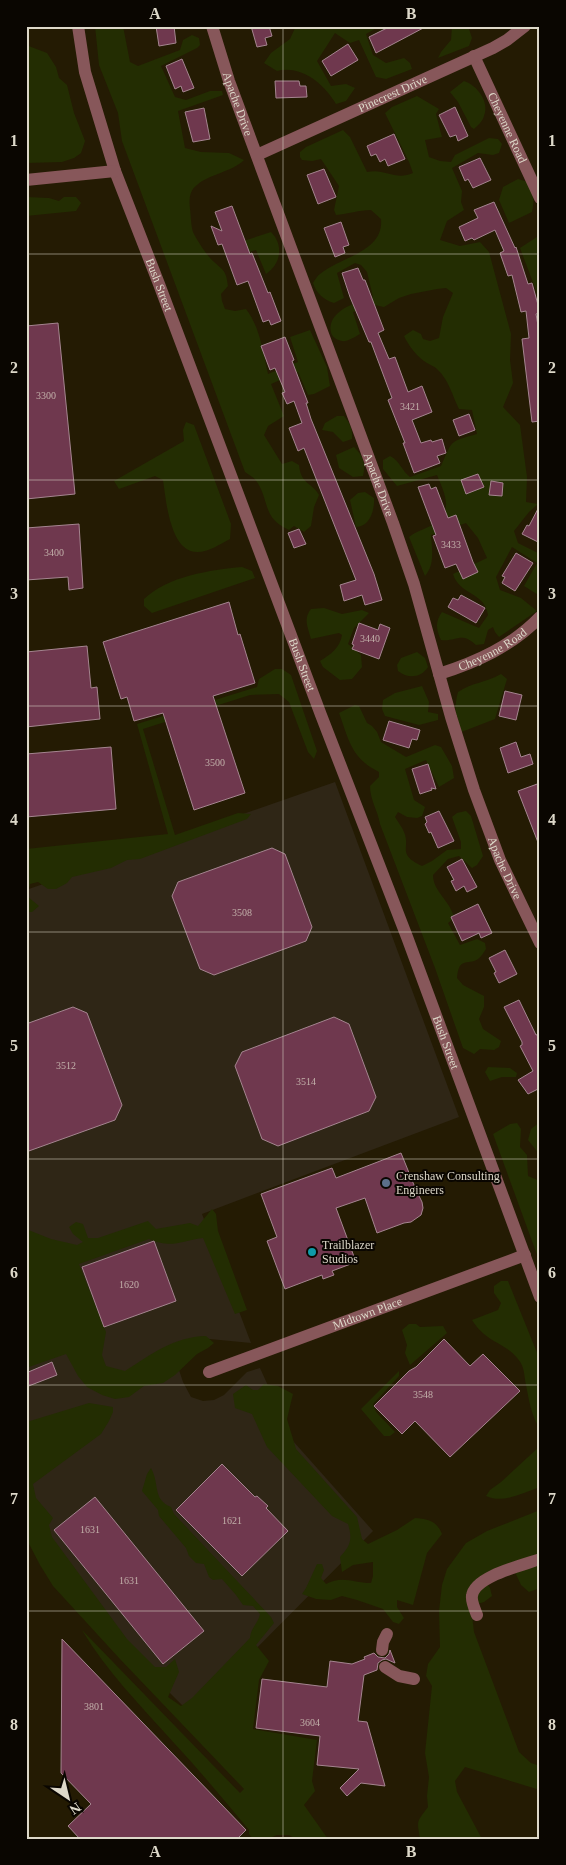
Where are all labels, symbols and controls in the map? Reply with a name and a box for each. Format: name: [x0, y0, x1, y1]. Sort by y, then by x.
text: A: [149, 5, 161, 22]
text: B: [406, 5, 417, 22]
street label: Apache Drive: [220, 70, 256, 138]
street label: Pinecrest Drive: [356, 72, 429, 115]
street label: Cheyenne Road: [485, 90, 530, 165]
text: 1: [10, 132, 18, 149]
text: 1: [548, 132, 556, 149]
street label: Bush Street: [143, 256, 176, 314]
text: 2: [10, 359, 18, 376]
text: 2: [548, 359, 556, 376]
house number: 3300: [36, 390, 56, 401]
house number: 3421: [400, 401, 420, 412]
street label: Apache Drive: [361, 451, 397, 518]
house number: 3433: [441, 539, 461, 550]
house number: 3400: [44, 547, 64, 558]
text: 3: [10, 585, 18, 602]
text: 3: [548, 585, 556, 602]
street label: Cheyenne Road: [456, 625, 530, 674]
house number: 3440: [360, 633, 380, 644]
street label: Bush Street: [286, 636, 319, 694]
house number: 3500: [205, 757, 225, 768]
text: 4: [10, 811, 18, 828]
text: 4: [548, 811, 556, 828]
street label: Apache Drive: [485, 835, 525, 902]
house number: 3508: [232, 907, 252, 918]
street label: Bush Street: [430, 1014, 462, 1071]
text: 5: [10, 1037, 18, 1054]
text: 5: [548, 1037, 556, 1054]
house number: 3512: [56, 1060, 76, 1071]
house number: 3514: [296, 1076, 316, 1087]
place label: Crenshaw Consulting Engineers: [396, 1169, 500, 1197]
marker: Crenshaw Consulting Engineers: [380, 1177, 392, 1189]
place label: Trailblazer Studios: [322, 1238, 374, 1266]
marker: Trailblazer Studios: [306, 1246, 318, 1258]
text: 6: [10, 1264, 18, 1281]
text: 6: [548, 1264, 556, 1281]
house number: 1620: [119, 1279, 139, 1290]
street label: Midtown Place: [331, 1294, 404, 1333]
house number: 3548: [413, 1389, 433, 1400]
text: 7: [10, 1490, 18, 1507]
text: 7: [548, 1490, 556, 1507]
house number: 1621: [222, 1515, 242, 1526]
house number: 1631: [80, 1524, 100, 1535]
house number: 1631: [119, 1575, 139, 1586]
house number: 3801: [84, 1701, 104, 1712]
text: 8: [10, 1716, 18, 1733]
text: 8: [548, 1716, 556, 1733]
house number: 3604: [300, 1717, 320, 1728]
north arrow: [42, 1772, 92, 1822]
text: N: [67, 1799, 84, 1817]
text: A: [149, 1843, 161, 1860]
text: B: [406, 1843, 417, 1860]

